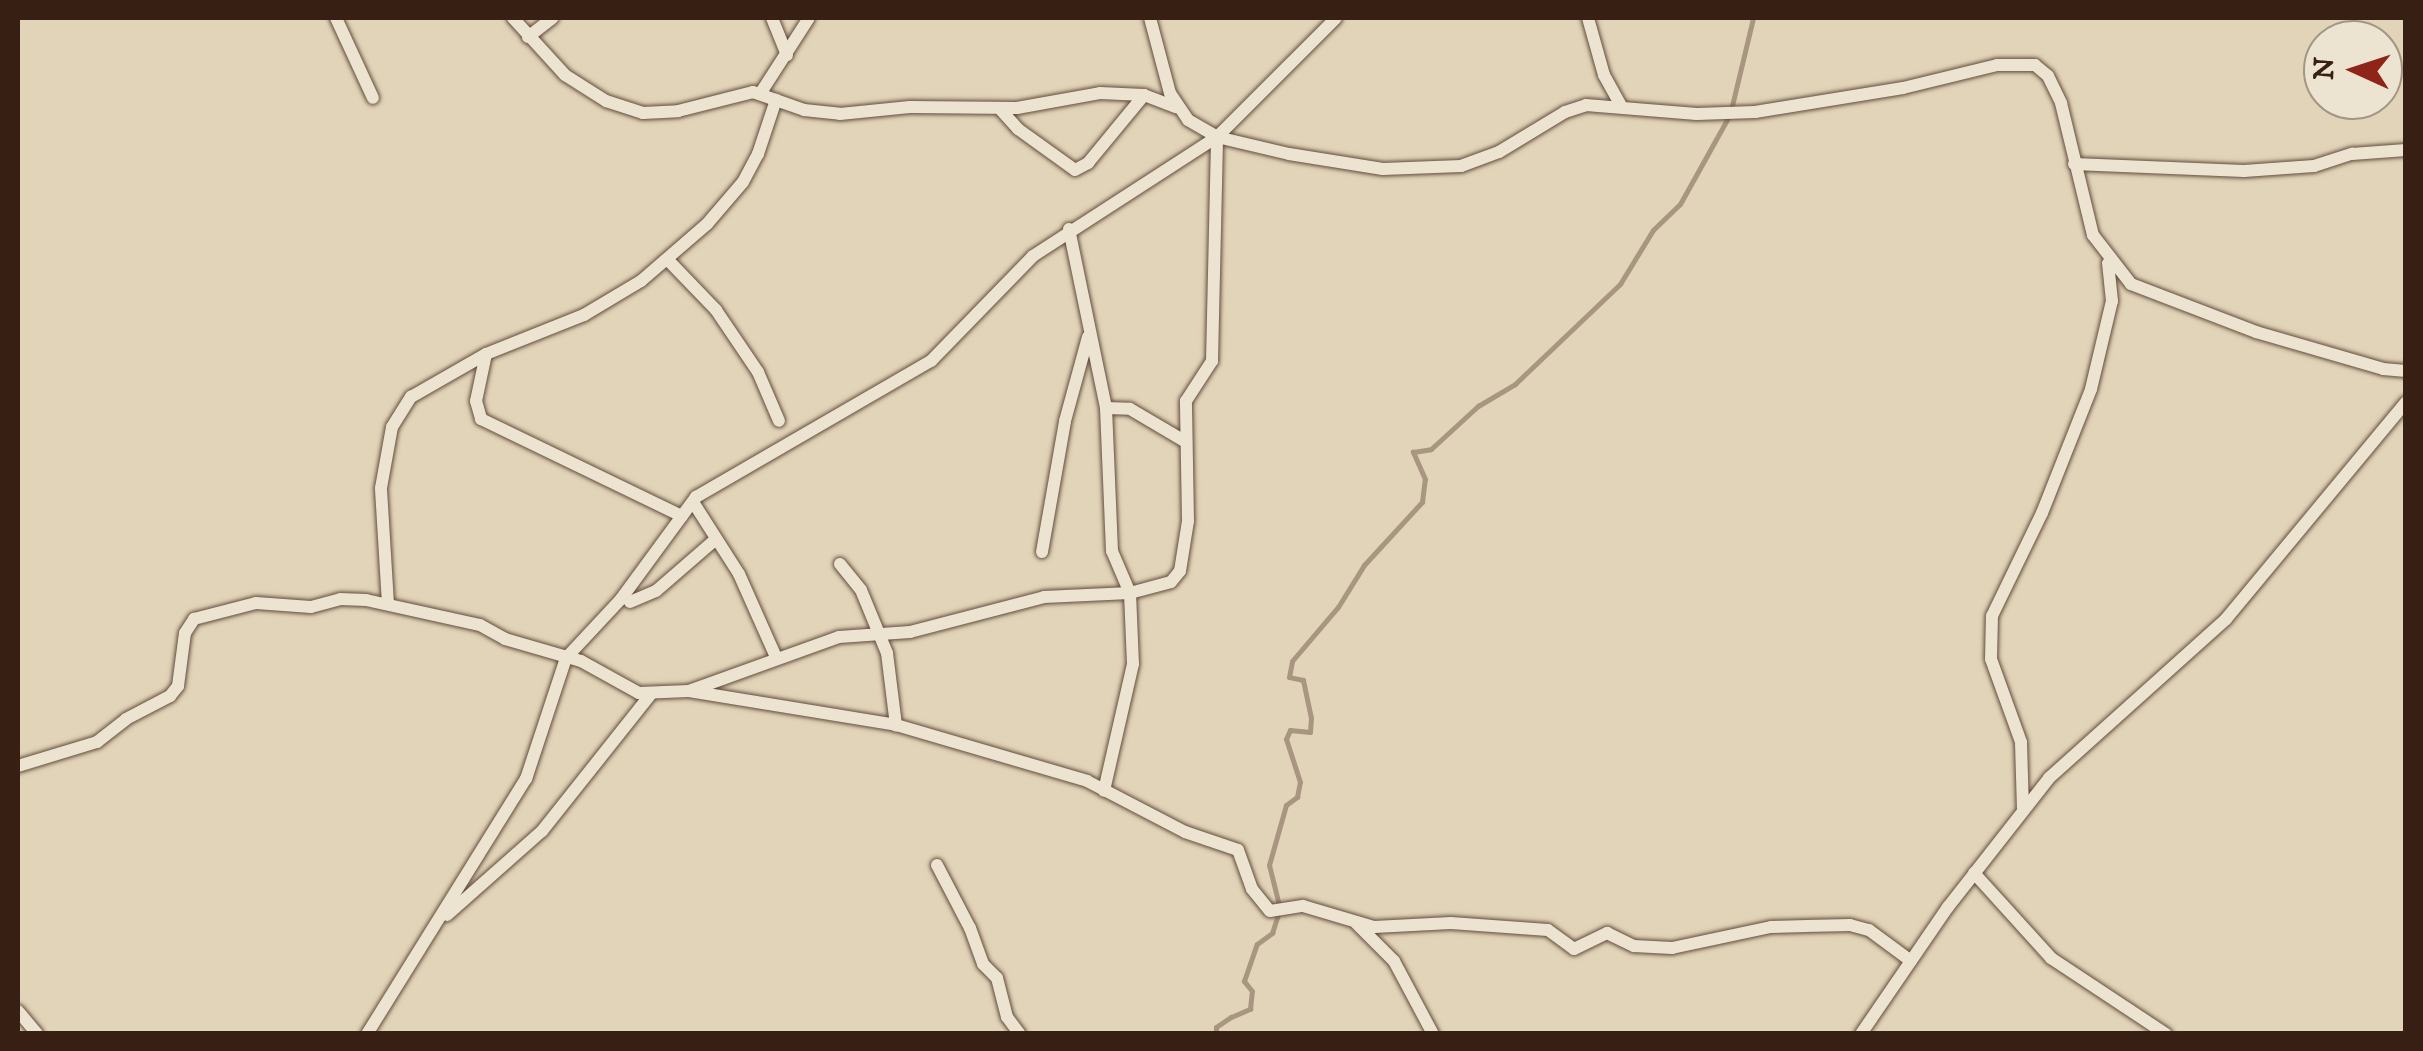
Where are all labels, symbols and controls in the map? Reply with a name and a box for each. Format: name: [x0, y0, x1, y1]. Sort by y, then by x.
north arrow: [2303, 20, 2403, 120]
text: N: [2306, 56, 2343, 81]

